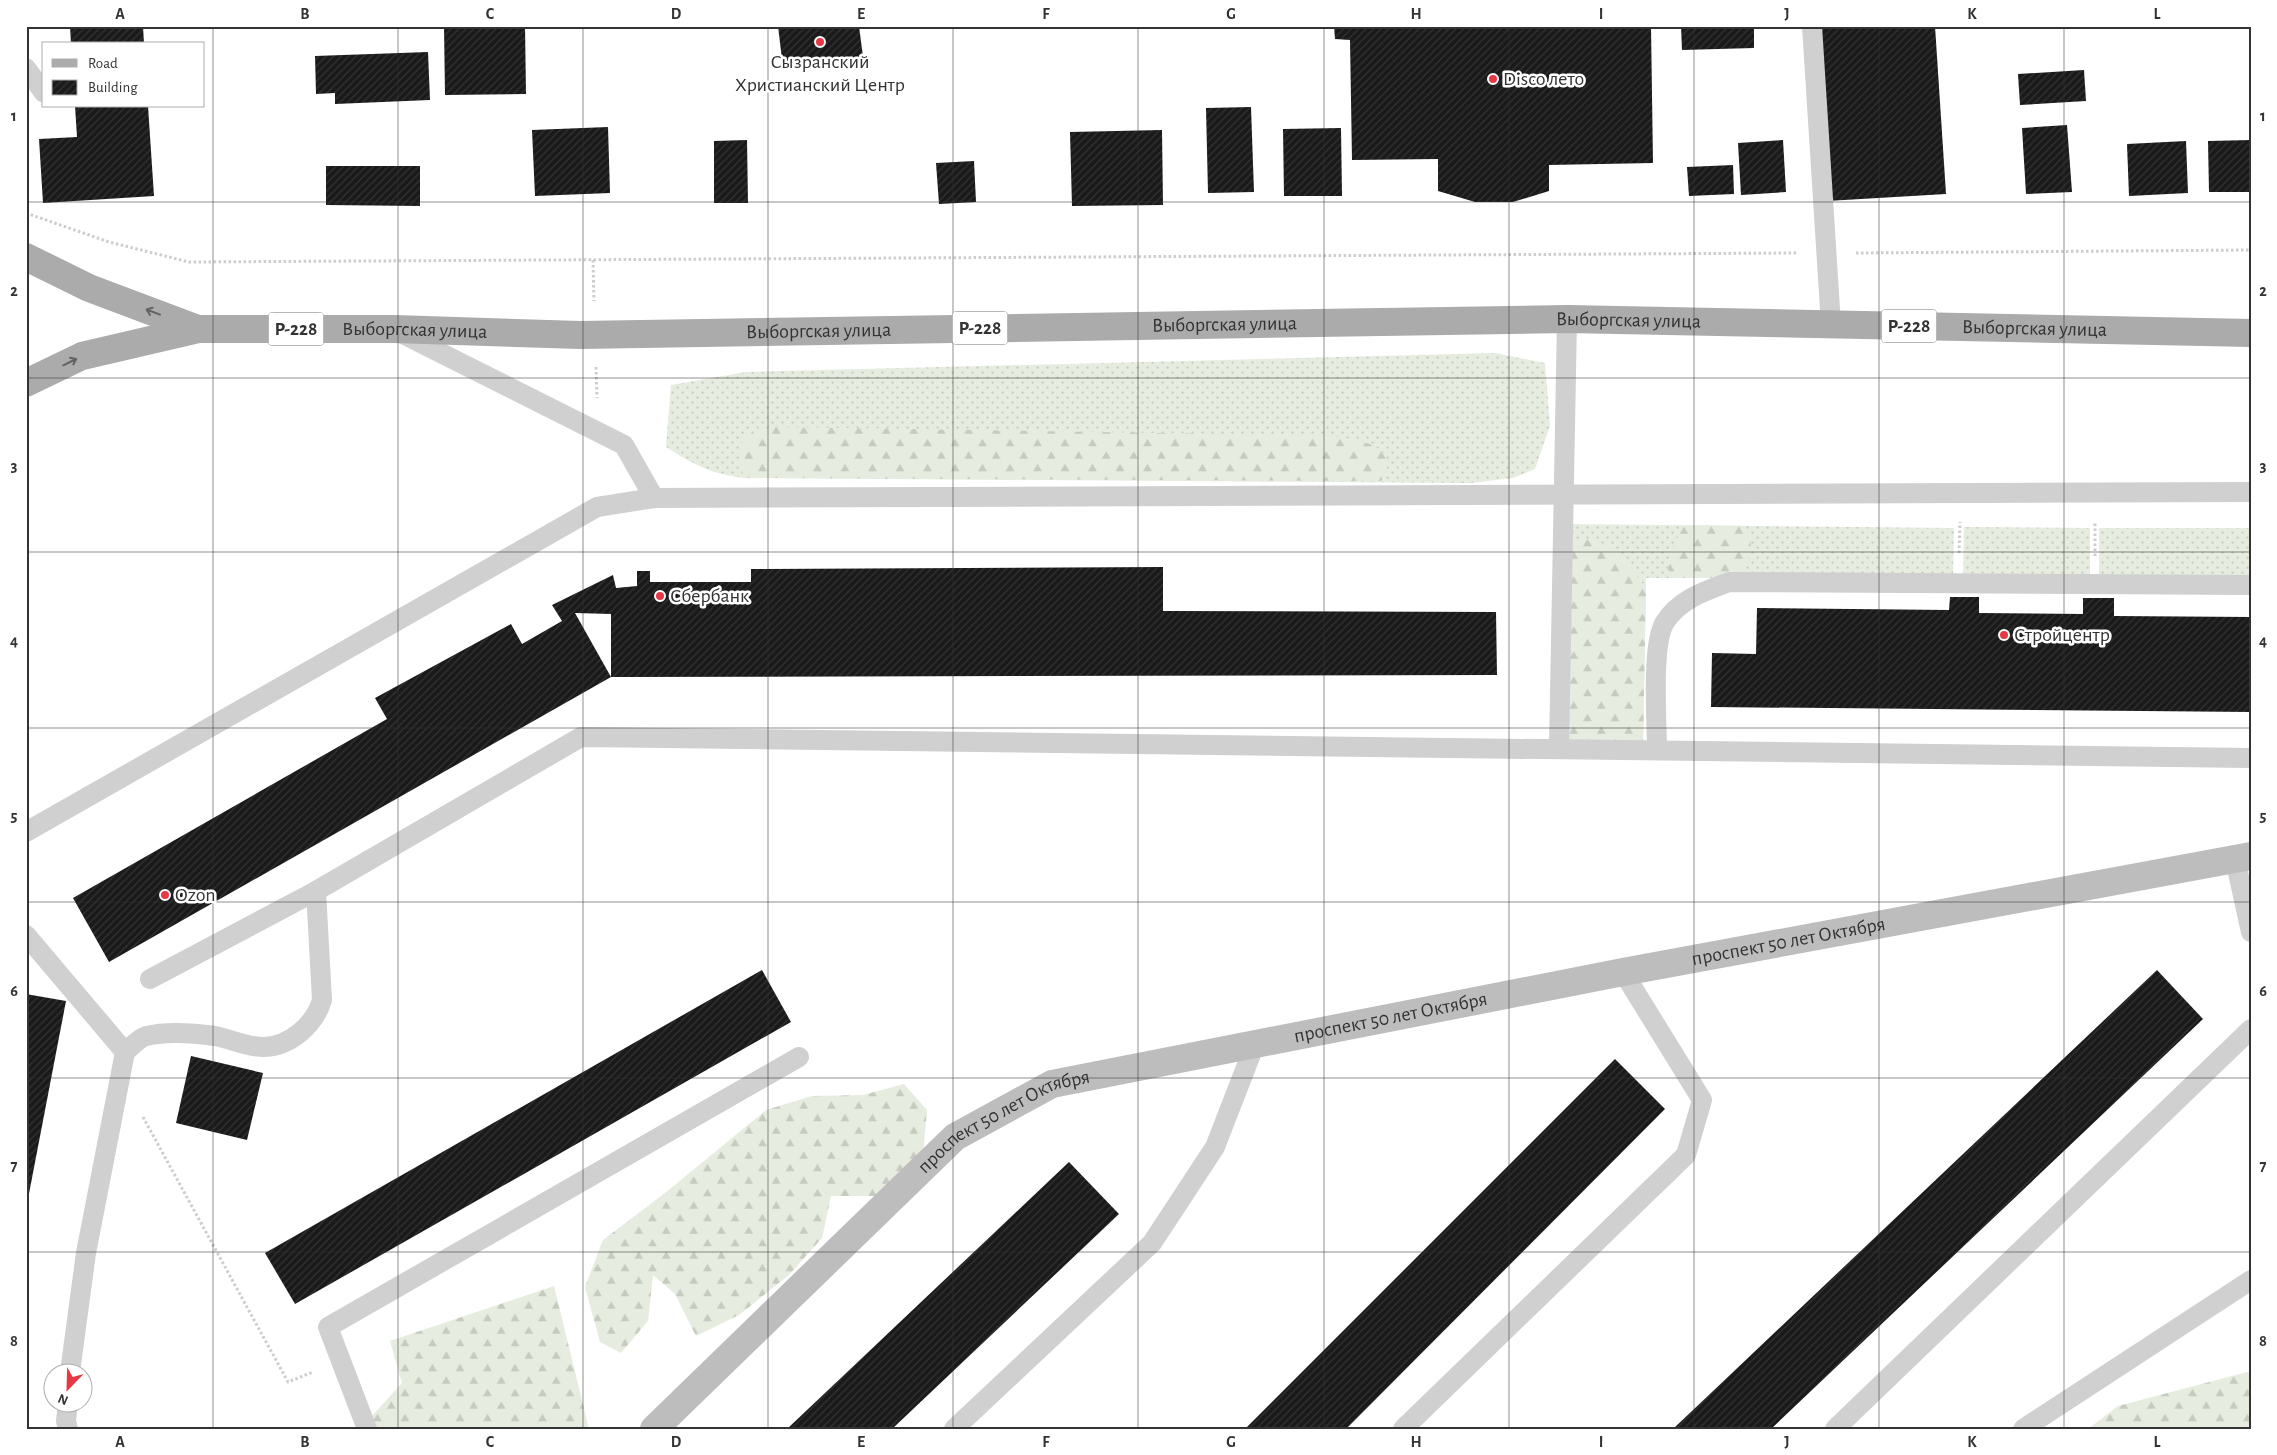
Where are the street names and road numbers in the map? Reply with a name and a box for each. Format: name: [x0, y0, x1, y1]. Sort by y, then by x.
street label: Выборгская улица: [1556, 309, 1701, 332]
road number: Р-228: [1882, 310, 1936, 342]
road number: Р-228: [268, 312, 324, 346]
road number: Р-228: [952, 312, 1008, 344]
street label: Выборгская улица: [1152, 313, 1297, 336]
street label: Выборгская улица: [1962, 317, 2107, 340]
street label: Выборгская улица: [342, 319, 488, 342]
street label: Выборгская улица: [746, 320, 891, 342]
street label: проспект 50 лет Октября: [1690, 914, 1887, 969]
street label: проспект 50 лет Октября: [1292, 989, 1489, 1046]
street label: проспект 50 лет Октября: [914, 1067, 1092, 1177]

